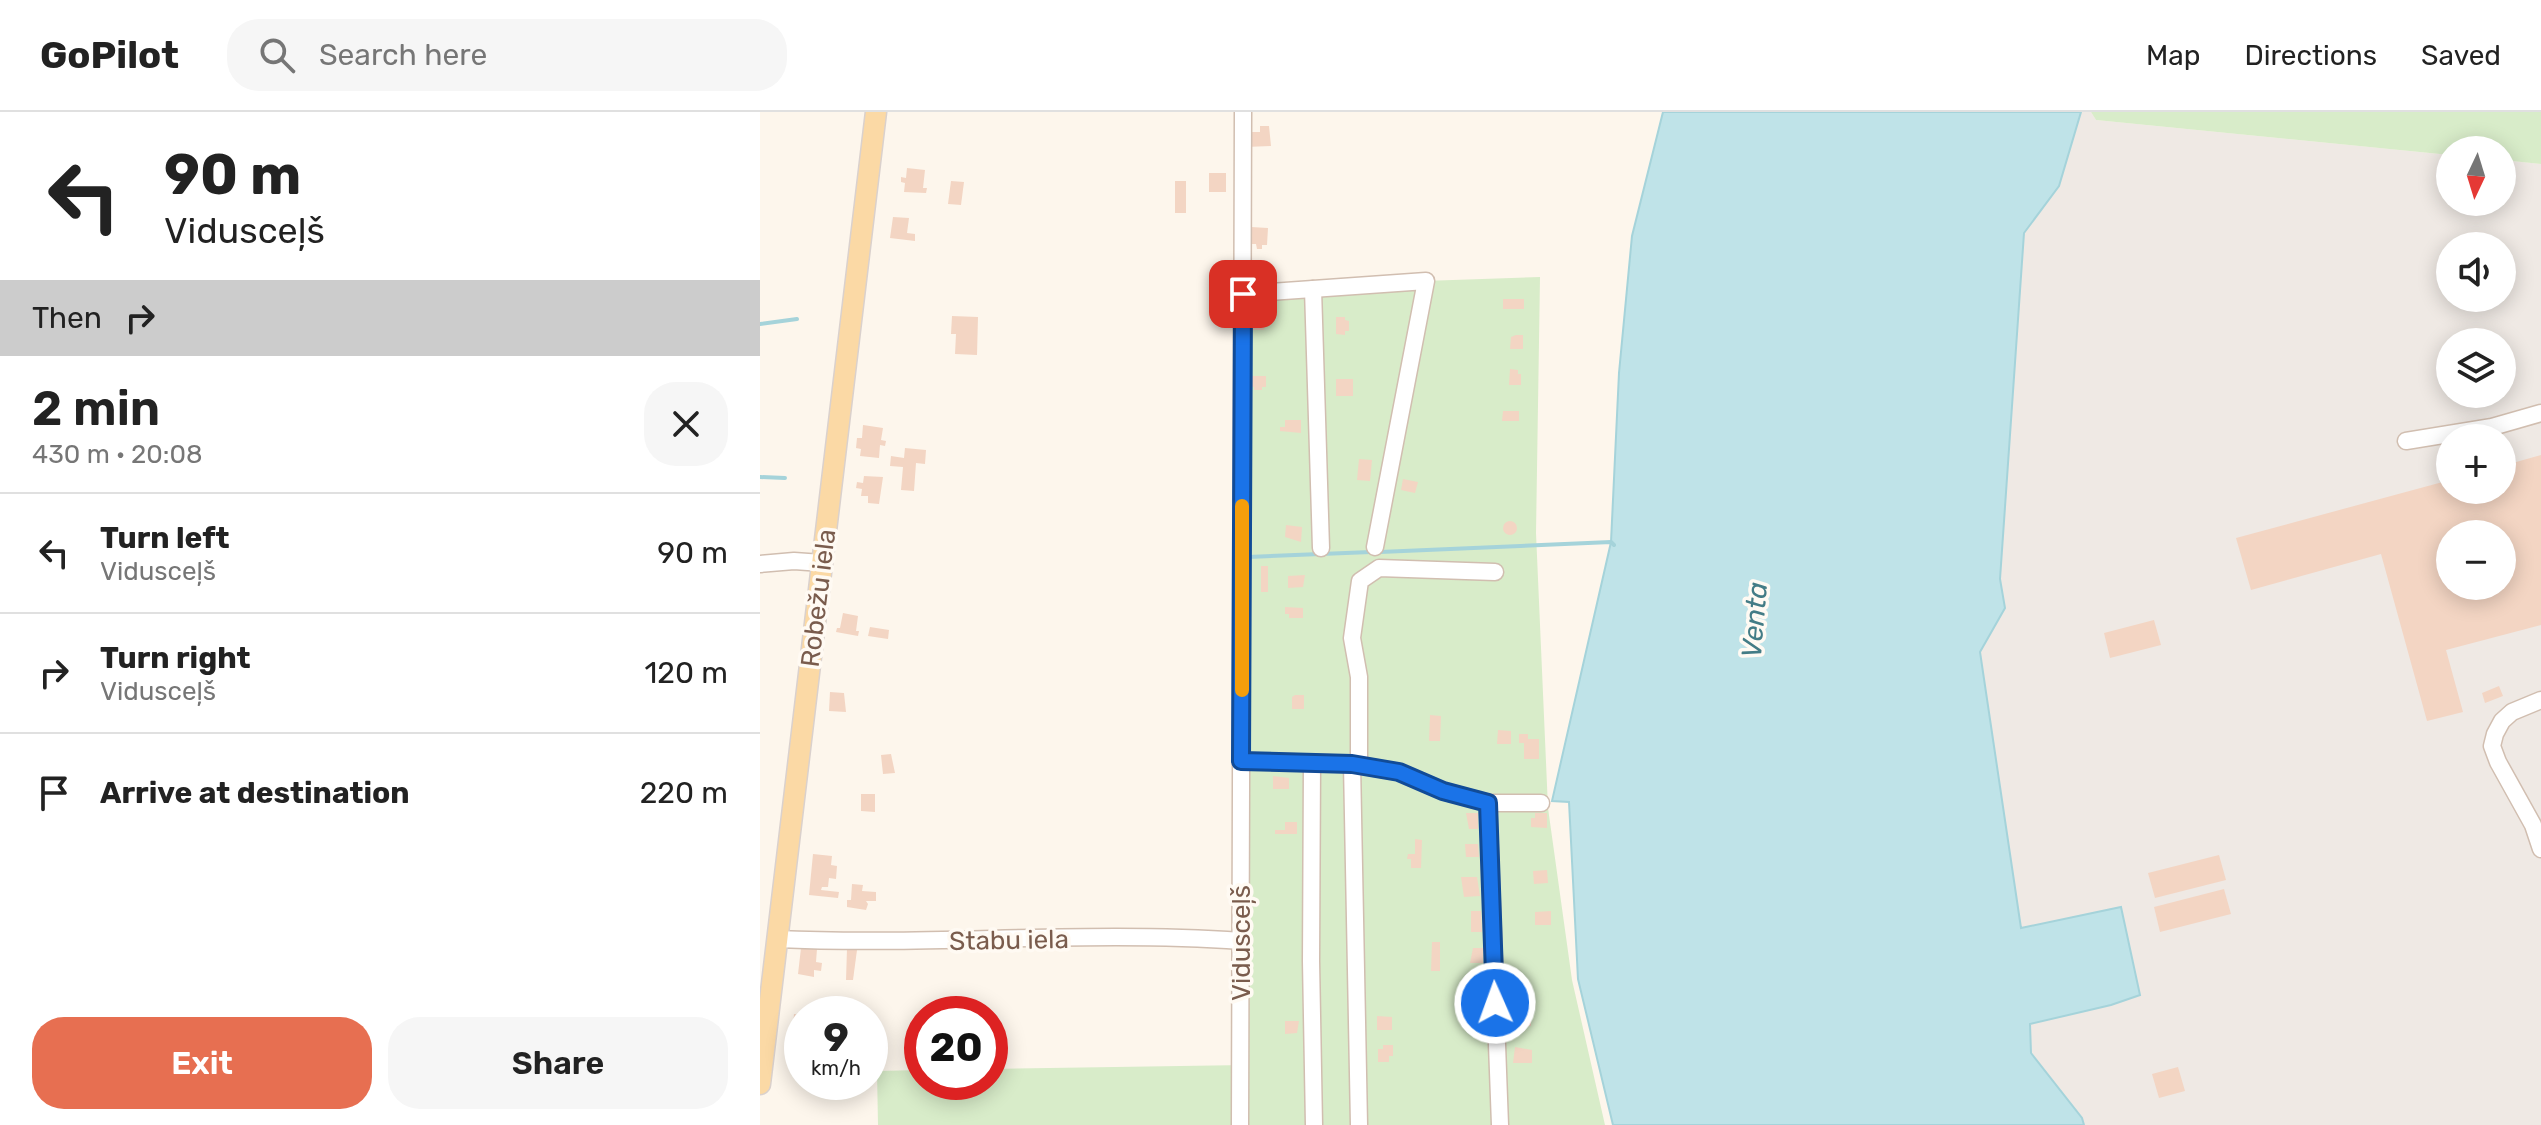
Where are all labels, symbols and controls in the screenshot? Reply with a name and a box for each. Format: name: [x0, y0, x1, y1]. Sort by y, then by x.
search box: [227, 19, 787, 91]
text: GoPilot: [40, 32, 179, 78]
icon: search: [255, 33, 299, 77]
text: Search here: [319, 37, 487, 73]
text: Map: [2146, 39, 2200, 72]
text: Directions: [2244, 39, 2377, 72]
text: Saved: [2421, 39, 2501, 72]
north arrow: [2436, 136, 2516, 216]
map controls: [2436, 136, 2516, 600]
text: 90 m: [164, 142, 301, 208]
icon: left: [32, 144, 136, 248]
text: Vidusceļš: [164, 209, 325, 252]
button: sound: [2436, 232, 2516, 312]
pin: [1209, 260, 1277, 328]
icon: arrive: [1221, 272, 1265, 316]
icon: right: [118, 296, 162, 340]
text: Then: [32, 300, 102, 336]
button: layers: [2436, 328, 2516, 408]
text: 2 min: [32, 380, 160, 437]
button: close: [644, 382, 728, 466]
button: +: [2436, 424, 2516, 504]
text: 430 m · 20:08: [32, 439, 203, 470]
text: Turn left: [100, 520, 230, 556]
button: −: [2436, 520, 2516, 600]
street label: Robežu iela: [795, 527, 842, 669]
icon: left: [32, 531, 76, 575]
text: 90 m: [657, 535, 728, 571]
text: Vidusceļš: [100, 556, 216, 587]
water label: Venta: [1735, 581, 1774, 660]
text: Turn right: [100, 640, 251, 676]
icon: right: [32, 651, 76, 695]
text: 120 m: [644, 655, 728, 691]
text: Vidusceļš: [100, 676, 216, 707]
icon: arrive: [32, 771, 76, 815]
text: Arrive at destination: [100, 775, 410, 811]
text: 220 m: [640, 775, 728, 811]
street label: Vidusceļš: [1226, 885, 1257, 1001]
street label: Stabu iela: [949, 924, 1069, 957]
position arrow: [1453, 961, 1537, 1045]
speed limit sign: 20: [904, 996, 1008, 1100]
text: 9: [823, 1014, 849, 1061]
button: Exit: [32, 1017, 372, 1109]
button: Share: [388, 1017, 728, 1109]
text: km/h: [811, 1056, 861, 1080]

